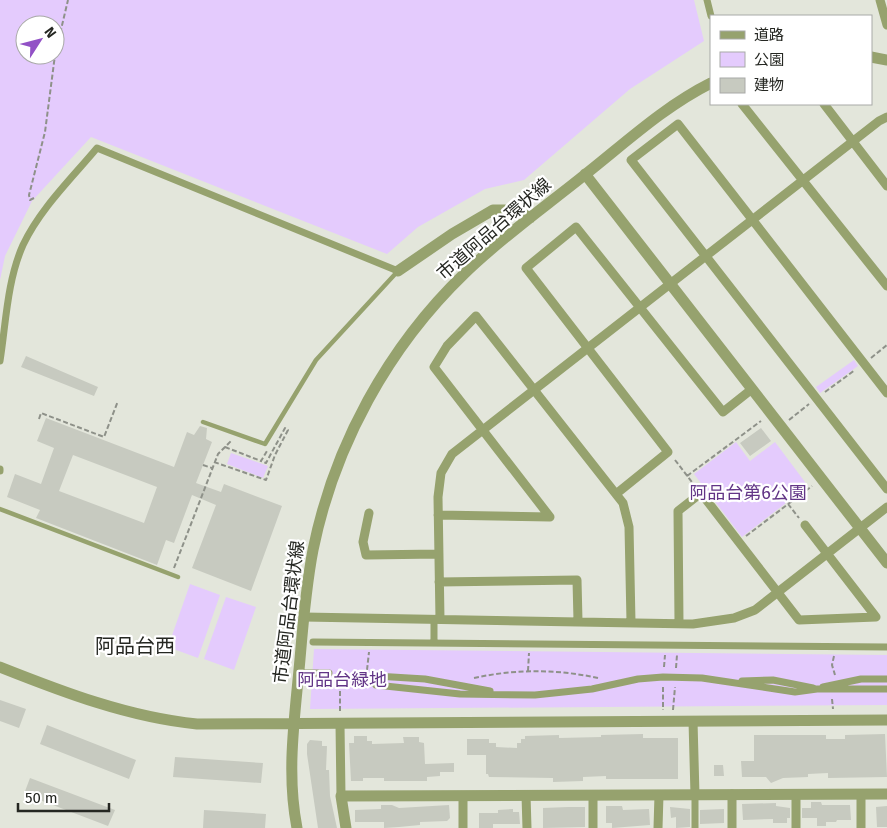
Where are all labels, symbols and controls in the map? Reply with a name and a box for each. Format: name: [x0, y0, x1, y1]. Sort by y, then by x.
north arrow: [15, 15, 65, 65]
legend: [710, 15, 872, 105]
text: N: [41, 24, 60, 41]
text: 道路: [754, 26, 784, 44]
text: 公園: [754, 51, 784, 69]
text: 建物: [754, 76, 784, 94]
street label: 市道阿品台環状線: [432, 173, 556, 285]
park label: 阿品台第6公園: [689, 482, 807, 504]
street label: 市道阿品台環状線: [269, 539, 309, 685]
district label: 阿品台西: [95, 634, 175, 658]
park label: 阿品台緑地: [297, 669, 387, 691]
scale bar: [18, 780, 109, 812]
text: 50 m: [25, 789, 58, 807]

